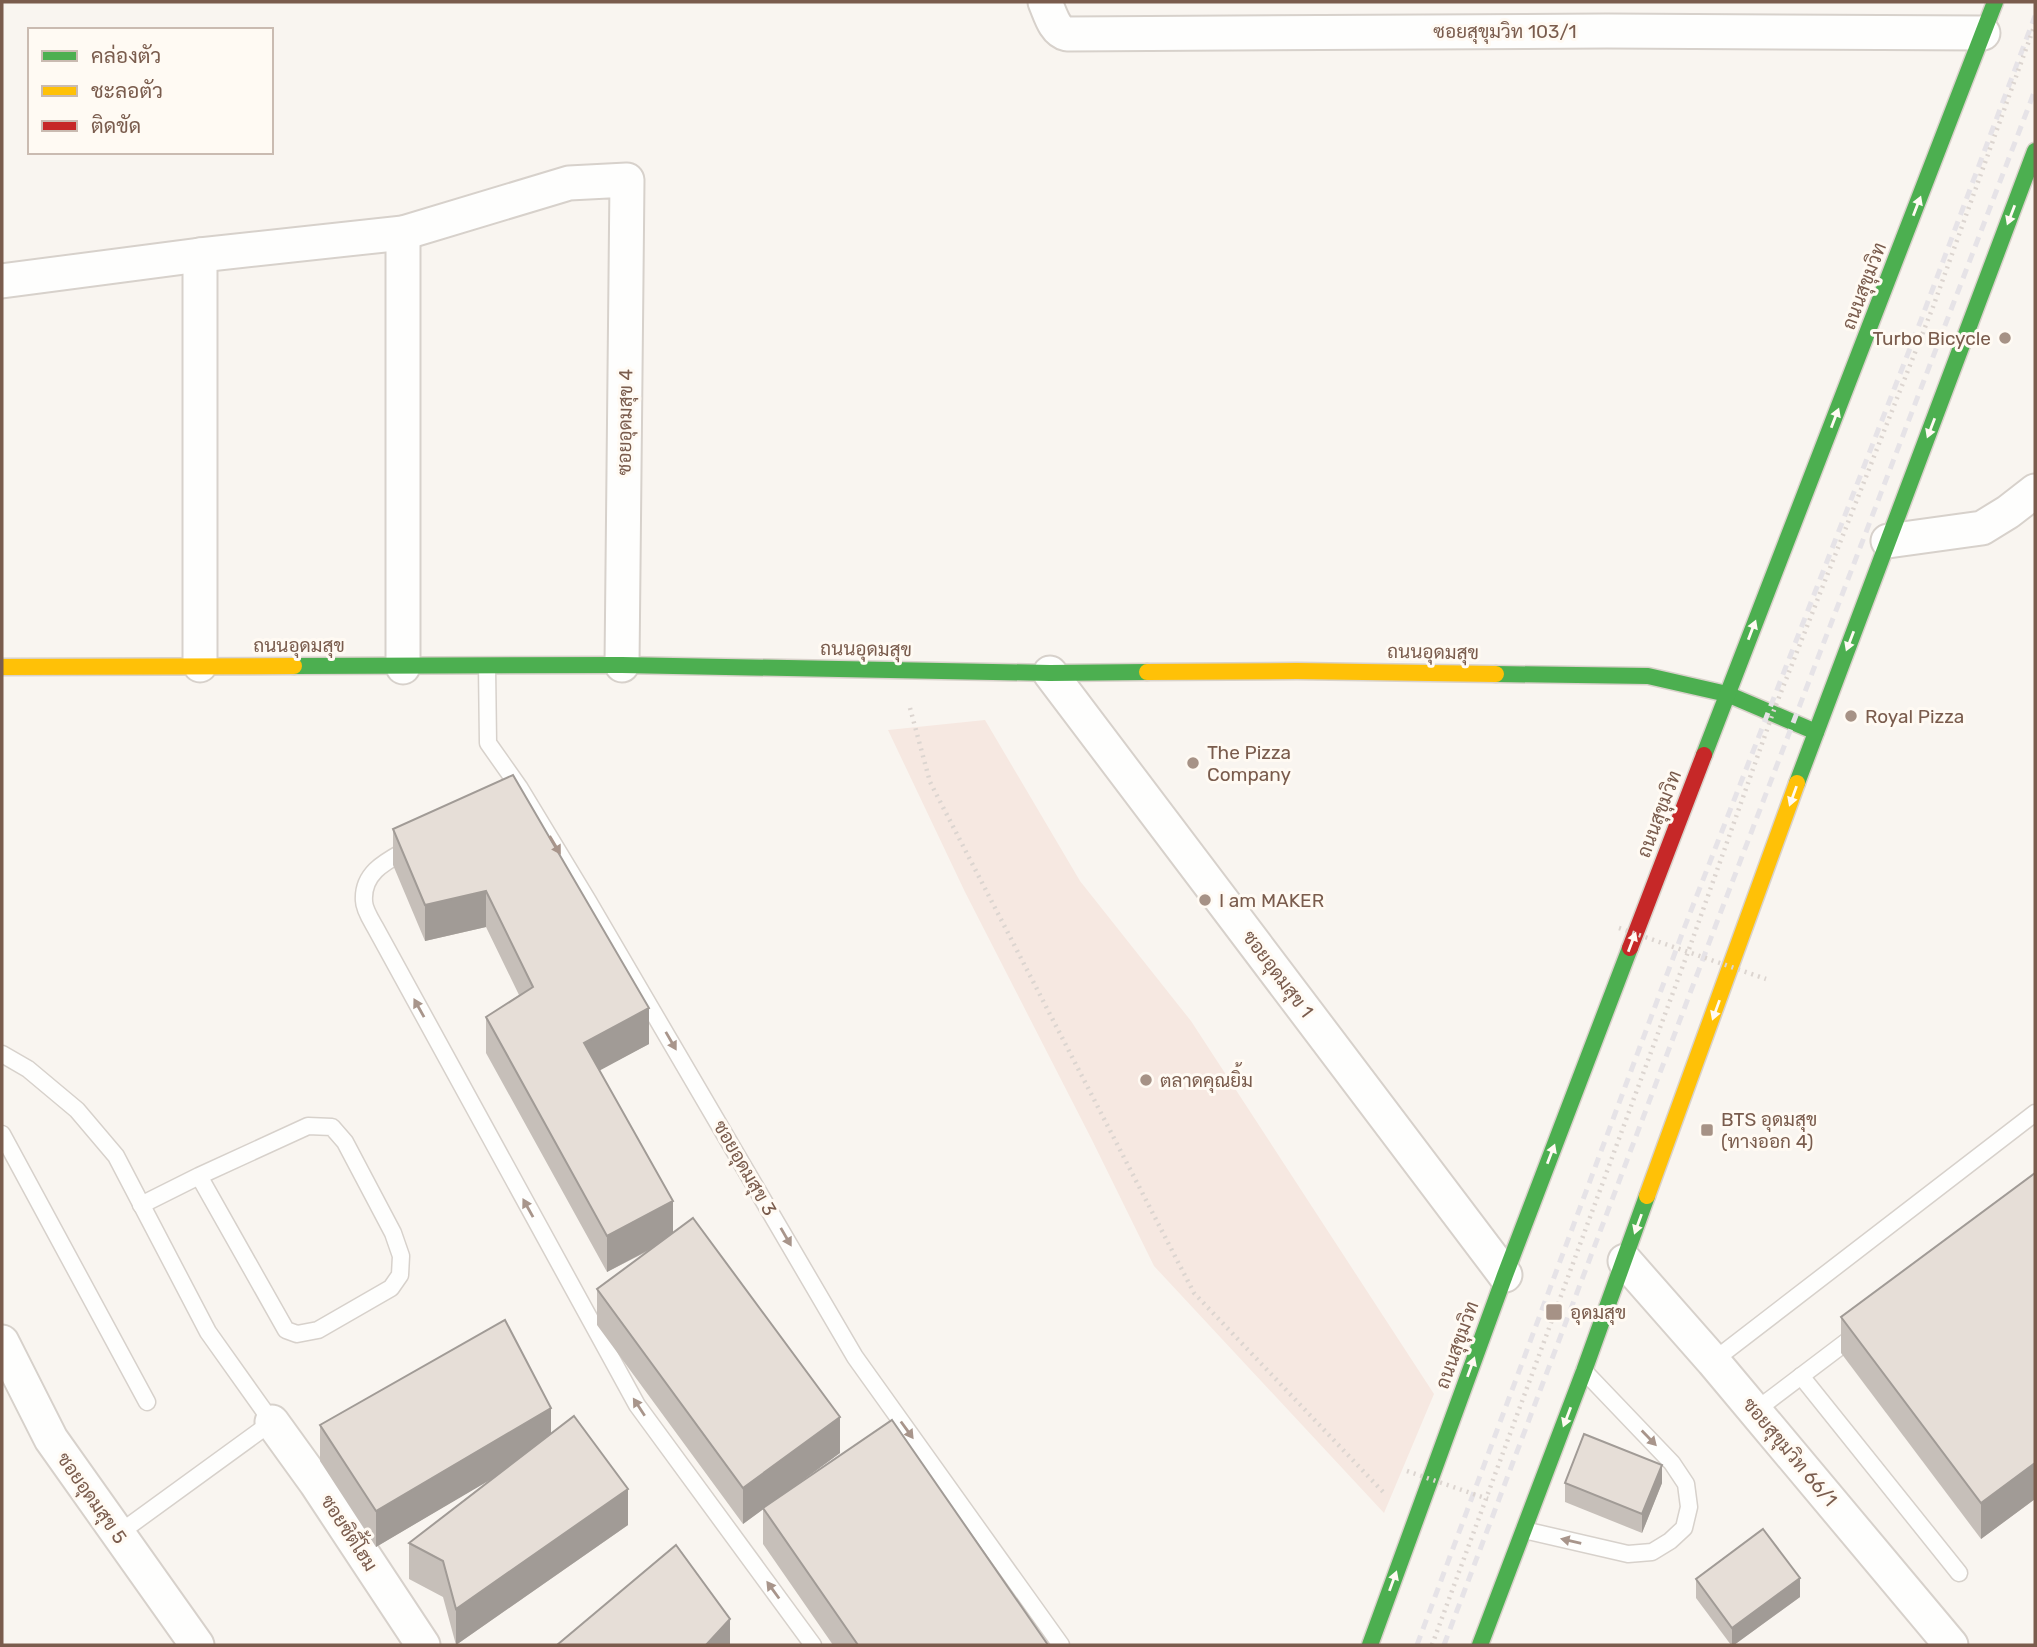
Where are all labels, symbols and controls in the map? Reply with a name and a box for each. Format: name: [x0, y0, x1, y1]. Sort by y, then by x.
street label: ซอยสุขุมวิท 103/1: [1433, 20, 1577, 44]
legend: [28, 28, 273, 154]
text: คล่องตัว: [91, 43, 161, 68]
text: ชะลอตัว: [91, 78, 163, 103]
text: ติดขัด: [91, 113, 141, 138]
one-way arrow: [1911, 196, 1922, 217]
one-way arrow: [2005, 205, 2016, 226]
street label: ถนนสุขุมวิท: [1837, 239, 1892, 333]
place label: Turbo Bicycle: [1873, 327, 1991, 350]
marker: Turbo Bicycle: [1997, 330, 2013, 346]
street label: ซอยอุดมสุข 4: [613, 368, 638, 475]
one-way arrow: [1830, 408, 1841, 429]
one-way arrow: [1925, 418, 1936, 439]
one-way arrow: [1746, 620, 1757, 641]
one-way arrow: [1845, 631, 1856, 652]
street label: ถนนอุดมสุข: [253, 634, 345, 658]
street label: ถนนอุดมสุข: [820, 637, 912, 662]
street label: ถนนอุดมสุข: [1387, 640, 1479, 665]
place label: Royal Pizza: [1865, 705, 1964, 728]
marker: Royal Pizza: [1843, 708, 1859, 724]
place label: The Pizza Company: [1207, 741, 1291, 786]
marker: The Pizza Company: [1185, 755, 1201, 771]
street label: ถนนสุขุมวิท: [1632, 767, 1687, 861]
one-way arrow: [1787, 786, 1798, 807]
one-way arrow: [548, 836, 561, 855]
place label: I am MAKER: [1219, 889, 1324, 912]
marker: I am MAKER: [1197, 892, 1213, 908]
street label: ซอยอุดมสุข 1: [1237, 926, 1318, 1023]
one-way arrow: [1627, 931, 1638, 952]
one-way arrow: [413, 998, 425, 1018]
one-way arrow: [1710, 999, 1721, 1020]
one-way arrow: [665, 1031, 677, 1050]
place label: ตลาดคุณยิ้ม: [1160, 1062, 1253, 1093]
marker: ตลาดคุณยิ้ม: [1138, 1072, 1154, 1088]
place label: BTS อุดมสุข (ทางออก 4): [1721, 1108, 1817, 1153]
street label: ซอยอุดมสุข 3: [708, 1116, 782, 1220]
marker: BTS อุดมสุข (ทางออก 4): [1699, 1122, 1715, 1138]
one-way arrow: [1546, 1144, 1557, 1165]
one-way arrow: [522, 1198, 534, 1217]
one-way arrow: [1632, 1213, 1643, 1234]
one-way arrow: [779, 1228, 792, 1247]
street label: ถนนสุขุมวิท: [1431, 1298, 1484, 1392]
place label: อุดมสุข: [1570, 1301, 1626, 1325]
marker: อุดมสุข: [1544, 1302, 1564, 1322]
one-way arrow: [1466, 1357, 1477, 1378]
street label: ซอยสุขุมวิท 66/1: [1737, 1393, 1842, 1512]
one-way arrow: [632, 1397, 645, 1416]
one-way arrow: [1561, 1406, 1572, 1427]
one-way arrow: [900, 1420, 914, 1439]
one-way arrow: [1640, 1429, 1656, 1446]
street label: ซอยอุดมสุข 5: [51, 1448, 132, 1549]
street label: ซอยซิตี้โฮม: [316, 1487, 388, 1576]
one-way arrow: [1559, 1535, 1581, 1546]
one-way arrow: [1388, 1571, 1399, 1592]
one-way arrow: [766, 1581, 780, 1599]

